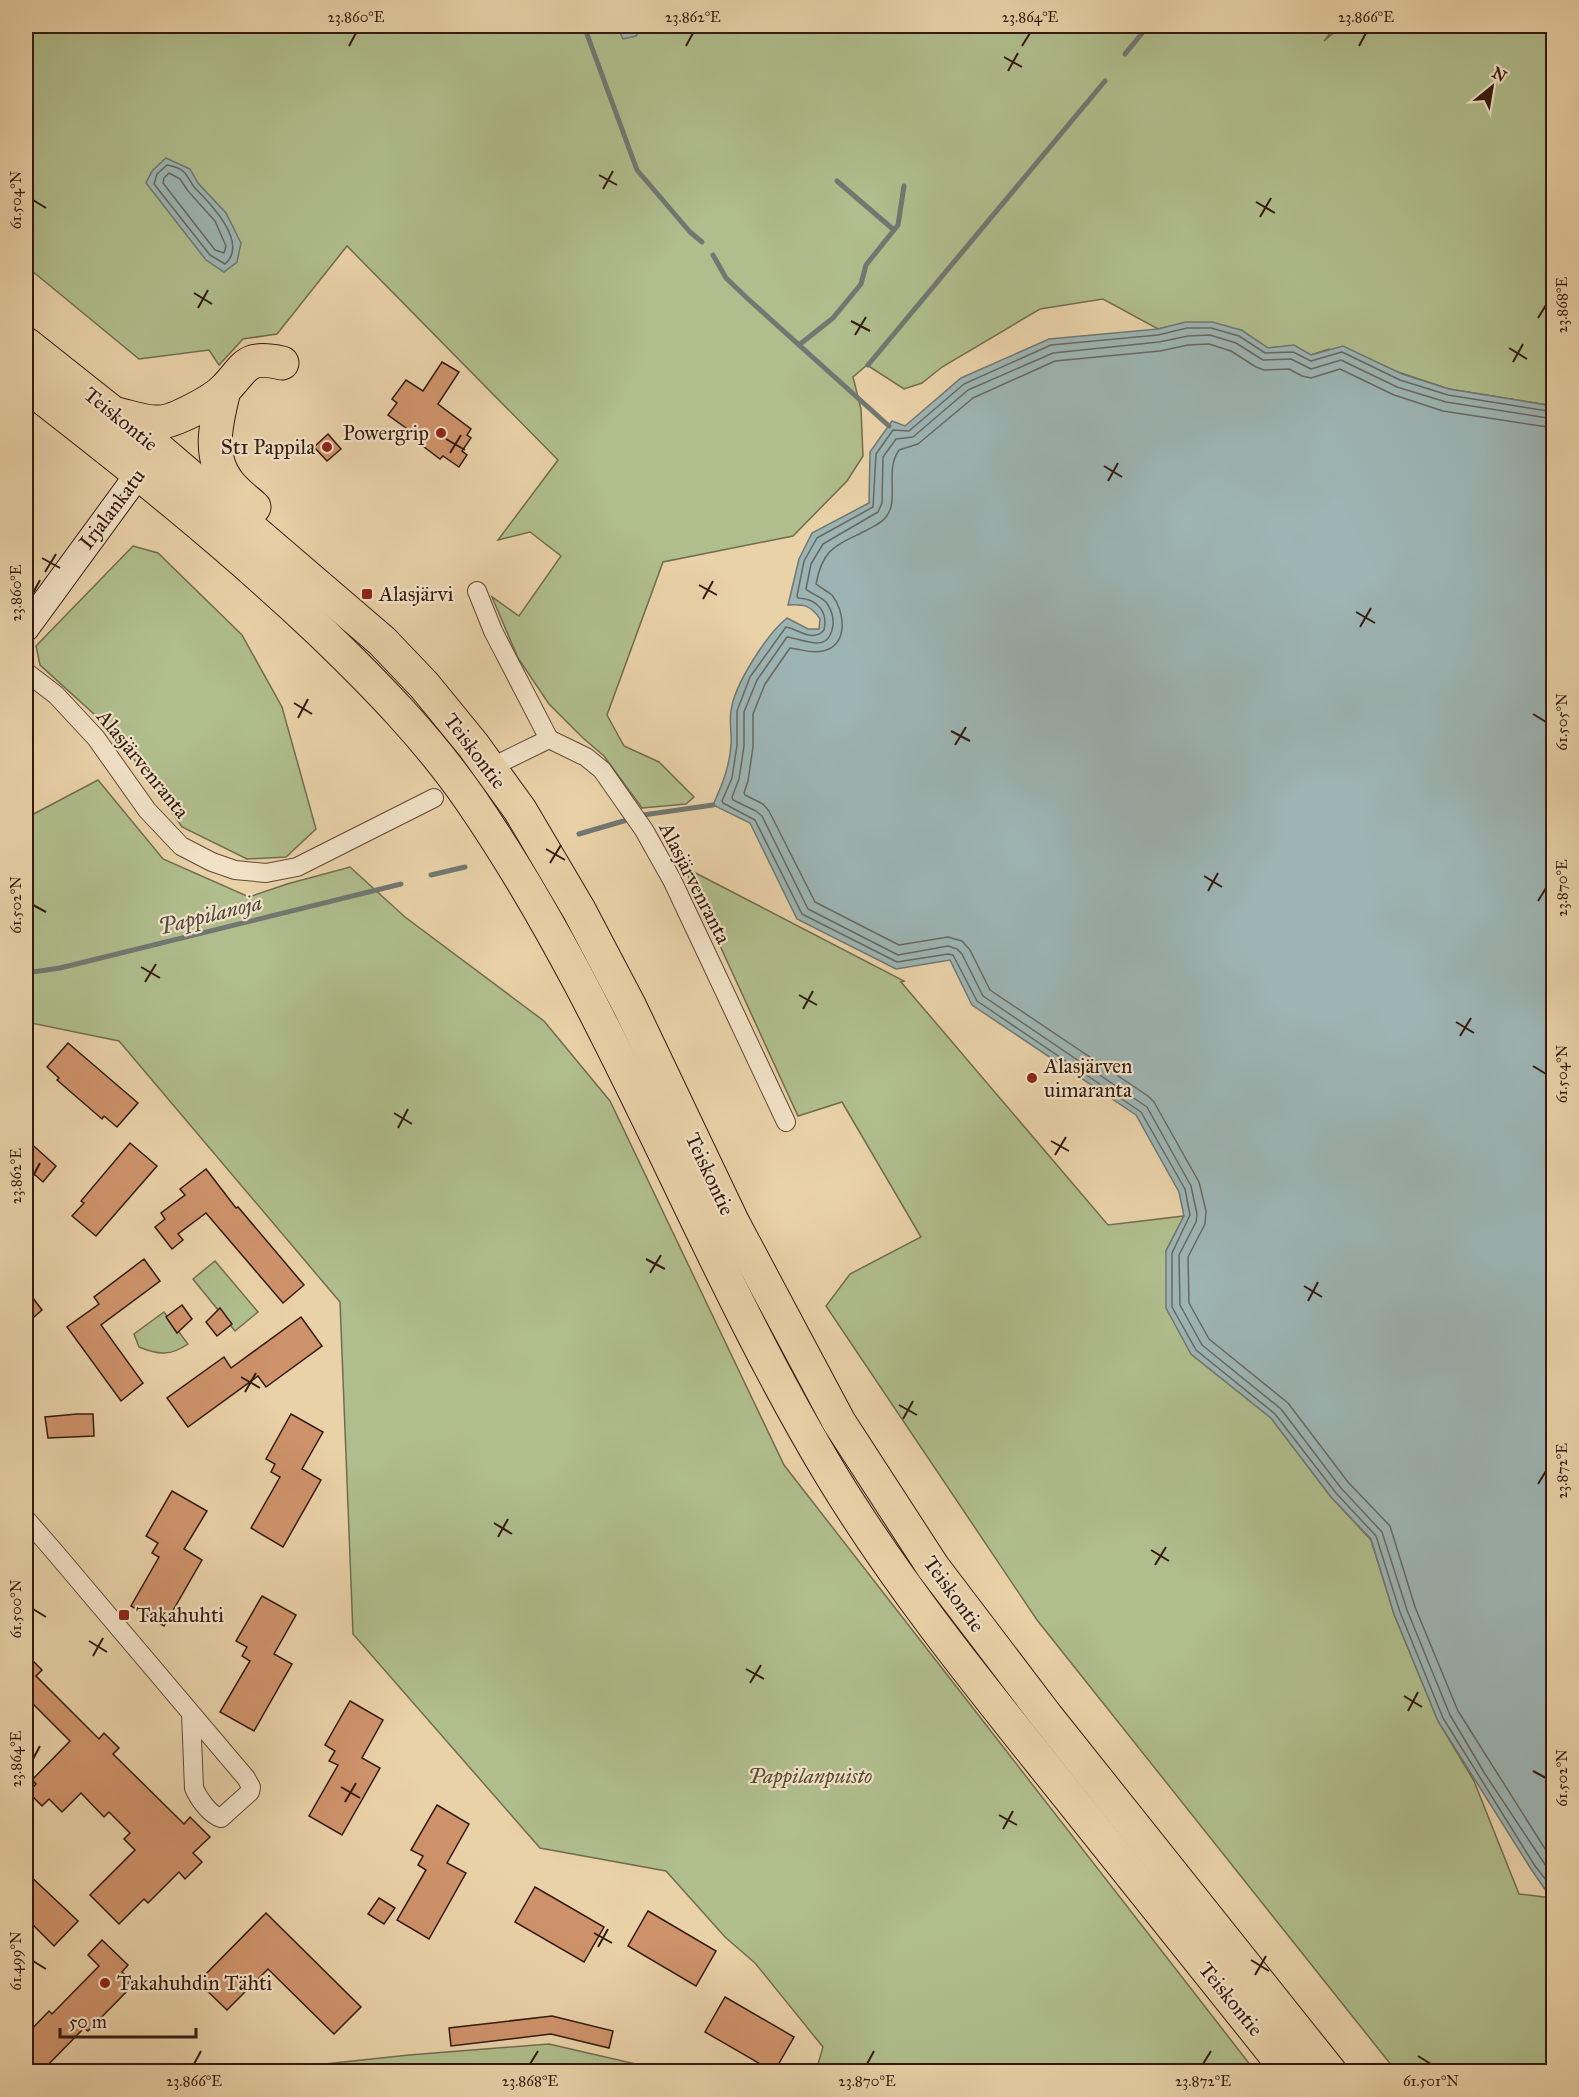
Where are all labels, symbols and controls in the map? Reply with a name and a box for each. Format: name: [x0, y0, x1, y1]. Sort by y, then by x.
text: 23.860°E: [327, 8, 385, 26]
text: 23.862°E: [665, 8, 721, 26]
text: 23.864°E: [1002, 8, 1059, 26]
text: 23.866°E: [1338, 8, 1394, 26]
north arrow: [1462, 57, 1522, 117]
text: N: [1489, 63, 1510, 86]
text: 61.504°N: [7, 170, 25, 229]
text: 23.868°E: [1553, 277, 1571, 333]
street label: Teiskontie: [79, 381, 164, 457]
place label: Powergrip: [343, 420, 429, 446]
marker: Powergrip: [434, 426, 448, 440]
place label: St1 Pappila: [221, 434, 315, 460]
marker: St1 Pappila: [320, 440, 334, 454]
street label: Irjalankatu: [73, 464, 151, 554]
text: 23.860°E: [7, 564, 25, 622]
place label: Alasjärvi: [378, 581, 454, 607]
marker: Alasjärvi: [360, 587, 374, 601]
text: 61.505°N: [1553, 693, 1571, 751]
street label: Alasjärvenranta: [91, 703, 195, 824]
street label: Teiskontie: [438, 708, 512, 794]
street label: Alasjärvenranta: [653, 817, 737, 948]
text: 23.870°E: [1553, 859, 1571, 917]
text: 61.502°N: [7, 876, 25, 934]
water label: Pappilanoja: [156, 889, 265, 940]
text: 61.504°N: [1553, 1044, 1571, 1103]
place label: Alasjärven uimaranta: [1043, 1053, 1132, 1103]
marker: Alasjärven uimaranta: [1025, 1071, 1039, 1085]
street label: Teiskontie: [680, 1129, 741, 1220]
text: 23.862°E: [7, 1148, 25, 1204]
text: 23.872°E: [1553, 1443, 1571, 1499]
street label: Teiskontie: [918, 1551, 991, 1638]
text: 61.500°N: [7, 1579, 25, 1639]
place label: Takahuhti: [136, 1602, 224, 1628]
marker: Takahuhti: [117, 1608, 131, 1622]
text: 23.864°E: [7, 1730, 25, 1787]
text: 61.502°N: [1553, 1749, 1571, 1807]
park label: Pappilanpuisto: [748, 1763, 872, 1789]
text: 61.499°N: [7, 1931, 25, 1991]
street label: Teiskontie: [1193, 1957, 1269, 2042]
place label: Takahuhdin Tähti: [117, 1970, 272, 1996]
marker: Takahuhdin Tähti: [98, 1976, 112, 1990]
scale bar: [60, 2001, 196, 2039]
text: 50 m: [69, 2011, 107, 2033]
text: 23.866°E: [166, 2072, 222, 2090]
text: 23.868°E: [502, 2072, 558, 2090]
text: 23.870°E: [838, 2072, 896, 2090]
text: 23.872°E: [1175, 2072, 1231, 2090]
text: 61.501°N: [1403, 2072, 1459, 2090]

